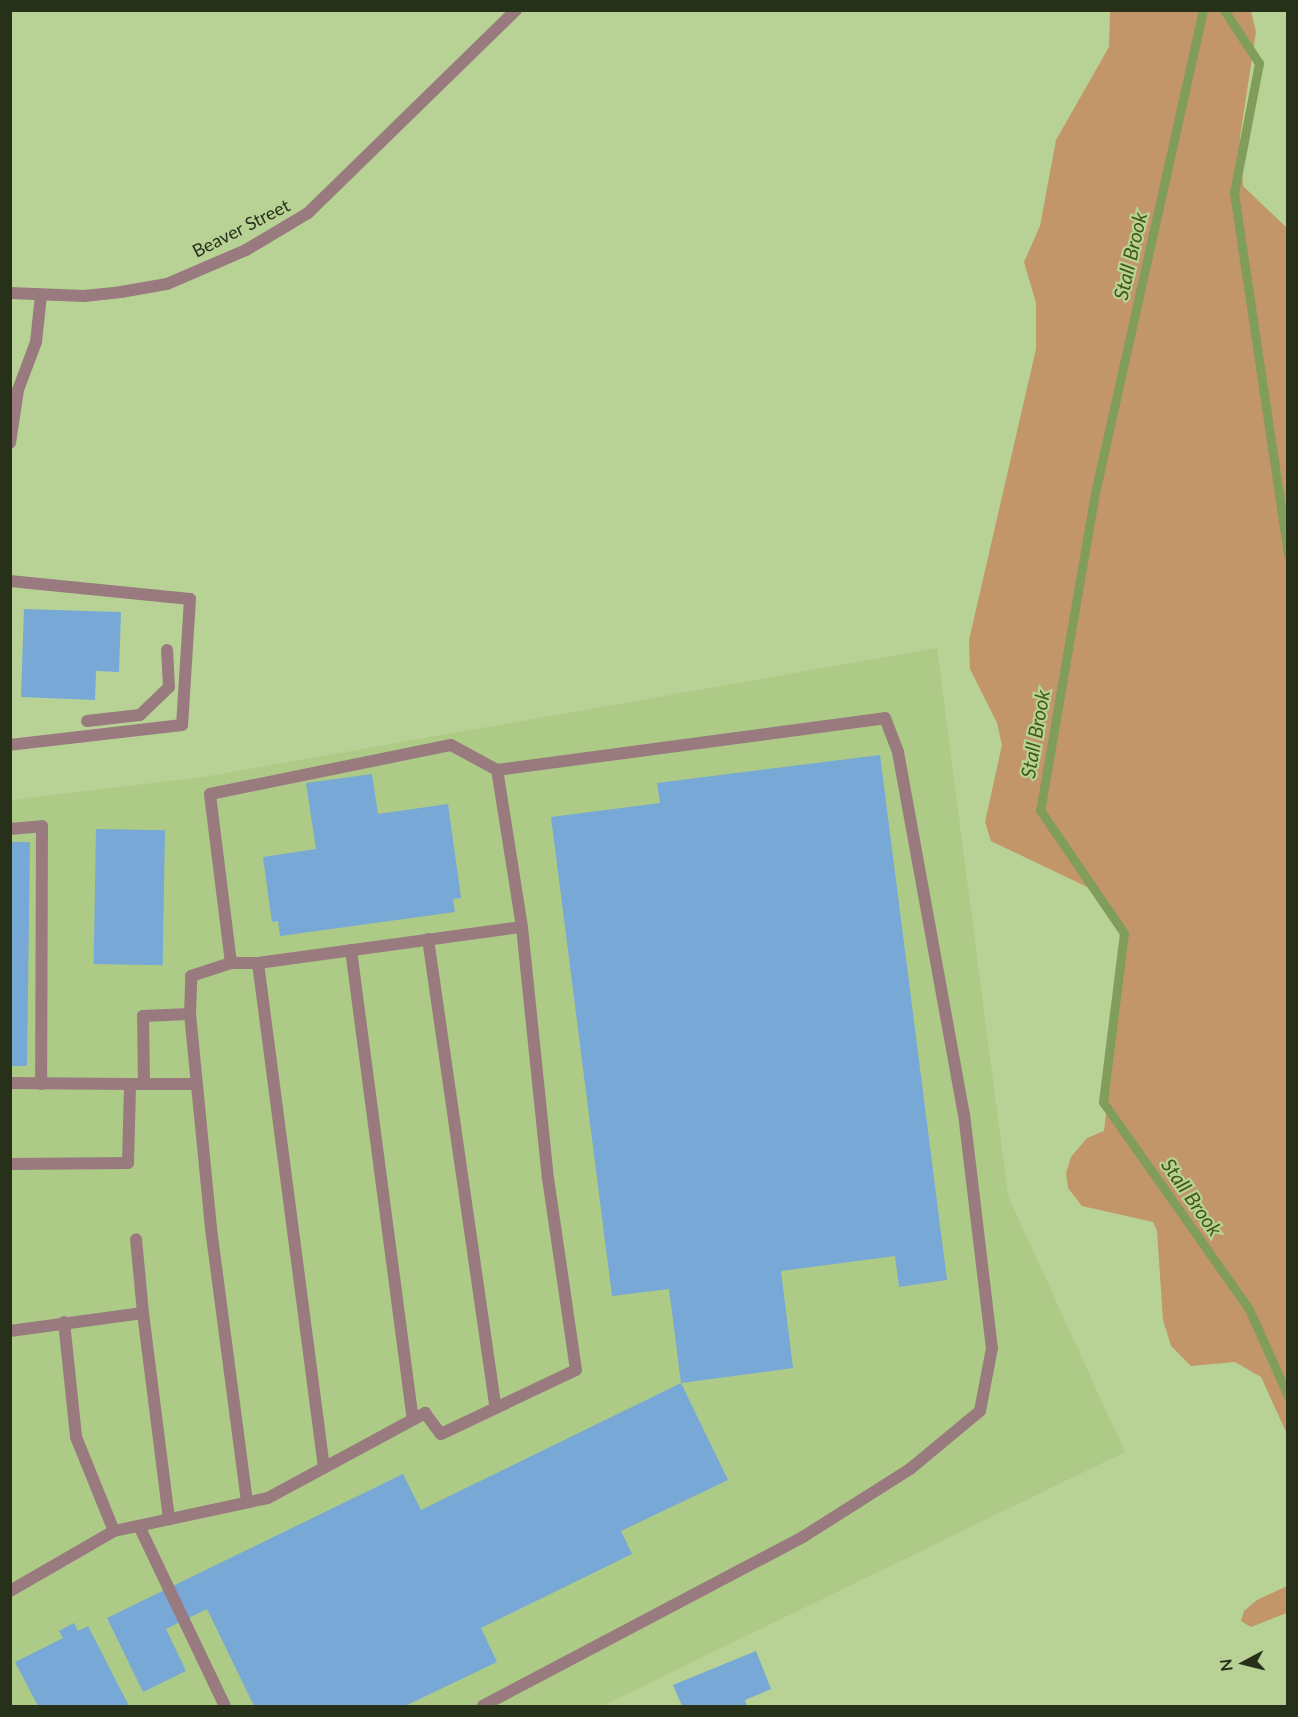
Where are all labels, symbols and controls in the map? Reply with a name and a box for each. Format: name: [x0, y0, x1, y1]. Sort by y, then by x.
street label: Beaver Street: [188, 194, 294, 262]
water label: Stall Brook: [1108, 210, 1152, 302]
water label: Stall Brook: [1015, 688, 1055, 780]
water label: Stall Brook: [1157, 1154, 1227, 1240]
north arrow: [1214, 1633, 1274, 1693]
text: N: [1215, 1658, 1236, 1673]

